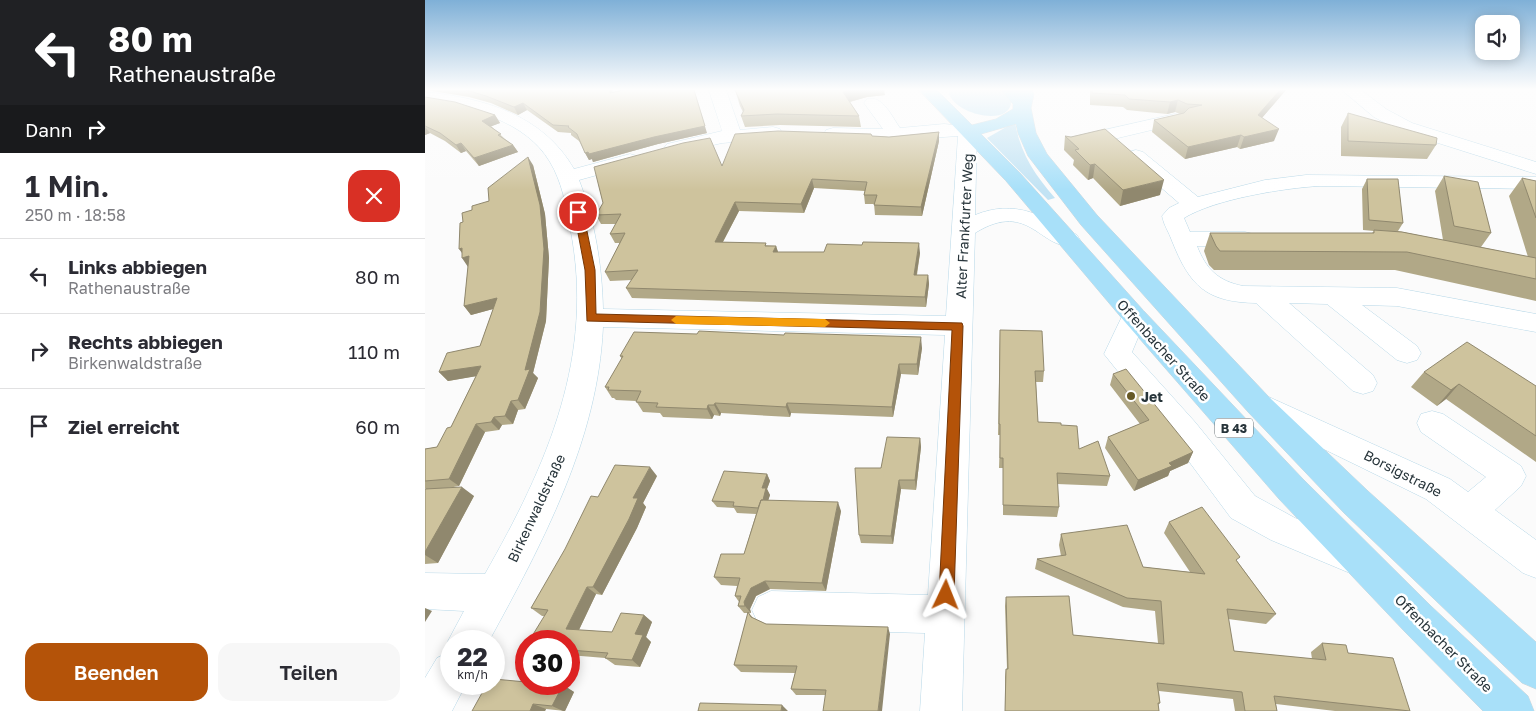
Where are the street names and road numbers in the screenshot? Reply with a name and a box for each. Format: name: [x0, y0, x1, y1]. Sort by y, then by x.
street label: Alter Frankfurter Weg: [952, 153, 976, 299]
street label: Offenbacher Straße: [1114, 296, 1214, 404]
road number: B 43: [1215, 418, 1253, 438]
street label: Borsigstraße: [1361, 446, 1445, 500]
street label: Birkenwaldstraße: [504, 451, 568, 565]
street label: Offenbacher Straße: [1392, 591, 1496, 695]

